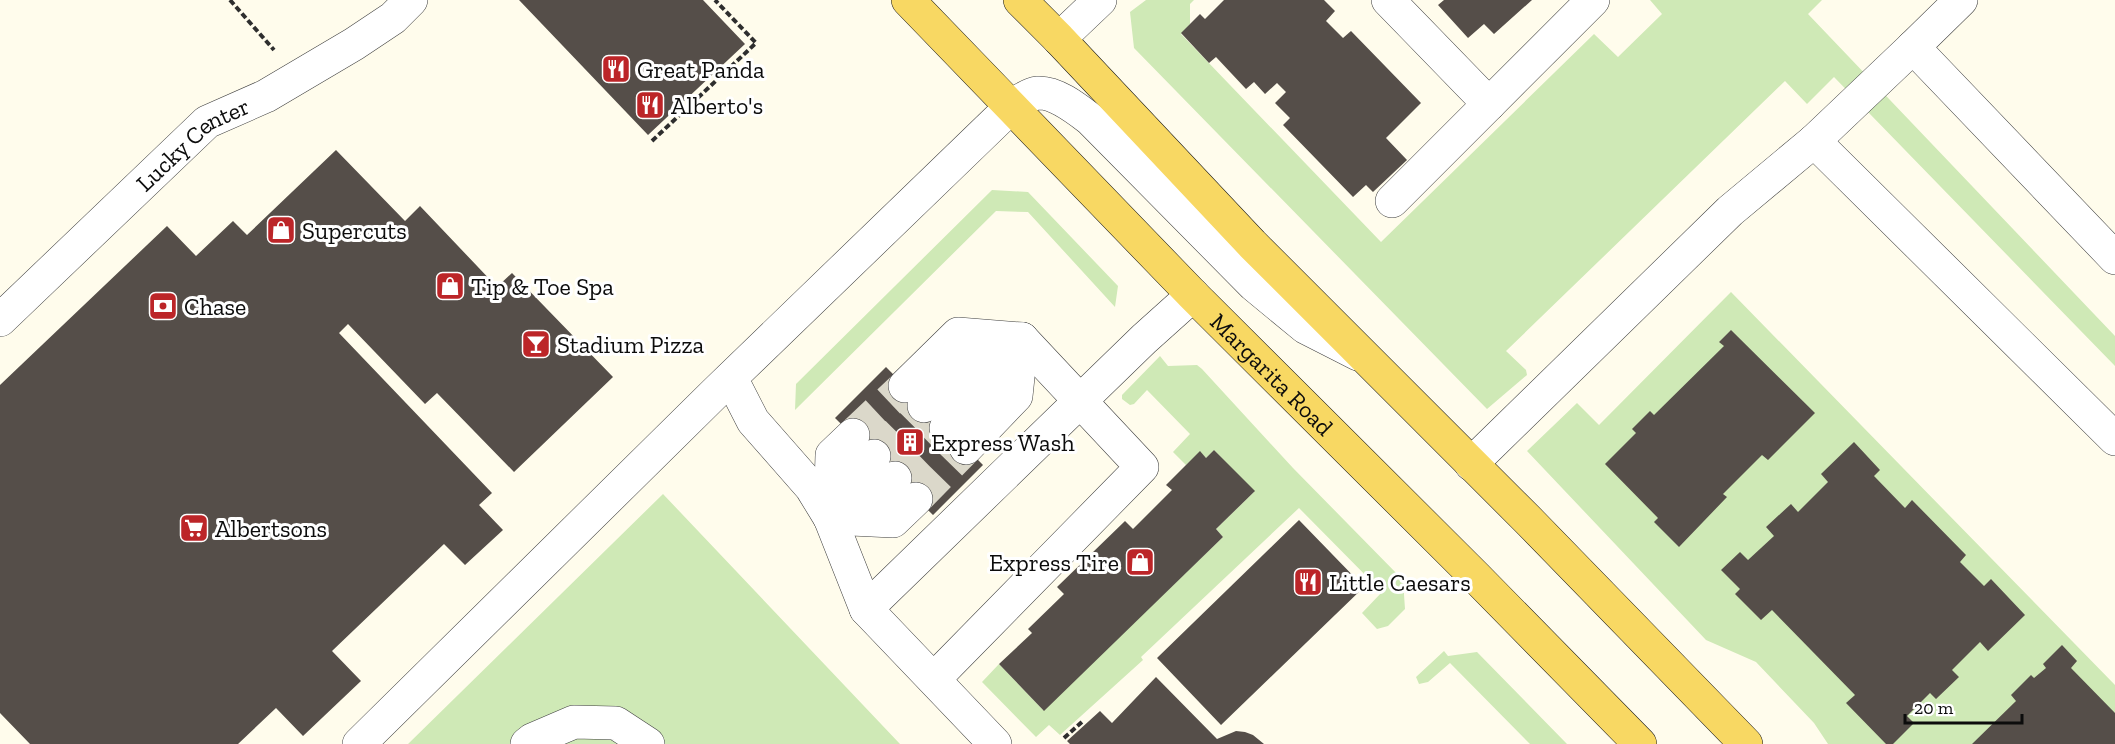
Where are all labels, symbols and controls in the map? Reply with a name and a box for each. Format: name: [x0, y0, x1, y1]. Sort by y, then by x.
restaurant icon: Great Panda: [600, 53, 632, 85]
place label: Great Panda: [637, 55, 765, 84]
restaurant icon: Alberto's: [634, 89, 666, 121]
street label: Lucky Center: [129, 91, 254, 197]
place label: Alberto's: [671, 91, 763, 120]
shop icon: Supercuts: [265, 214, 297, 246]
place label: Supercuts: [302, 216, 407, 245]
shop icon: Tip & Toe Spa: [434, 270, 466, 302]
place label: Tip & Toe Spa: [471, 272, 614, 301]
bank icon: Chase: [147, 290, 179, 322]
place label: Chase: [184, 292, 246, 321]
street label: Margarita Road: [1205, 307, 1340, 441]
bar icon: Stadium Pizza: [520, 328, 552, 360]
place label: Stadium Pizza: [557, 330, 705, 359]
building icon: Express Wash: [894, 426, 926, 458]
place label: Express Wash: [931, 428, 1075, 457]
supermarket icon: Albertsons: [178, 512, 210, 544]
place label: Albertsons: [215, 514, 327, 543]
shop icon: Express Tire: [1124, 546, 1156, 578]
place label: Express Tire: [989, 548, 1119, 577]
restaurant icon: Little Caesars: [1292, 566, 1324, 598]
place label: Little Caesars: [1329, 568, 1471, 597]
scale bar: [1905, 687, 2022, 725]
text: 20 m: [1914, 697, 1954, 719]

